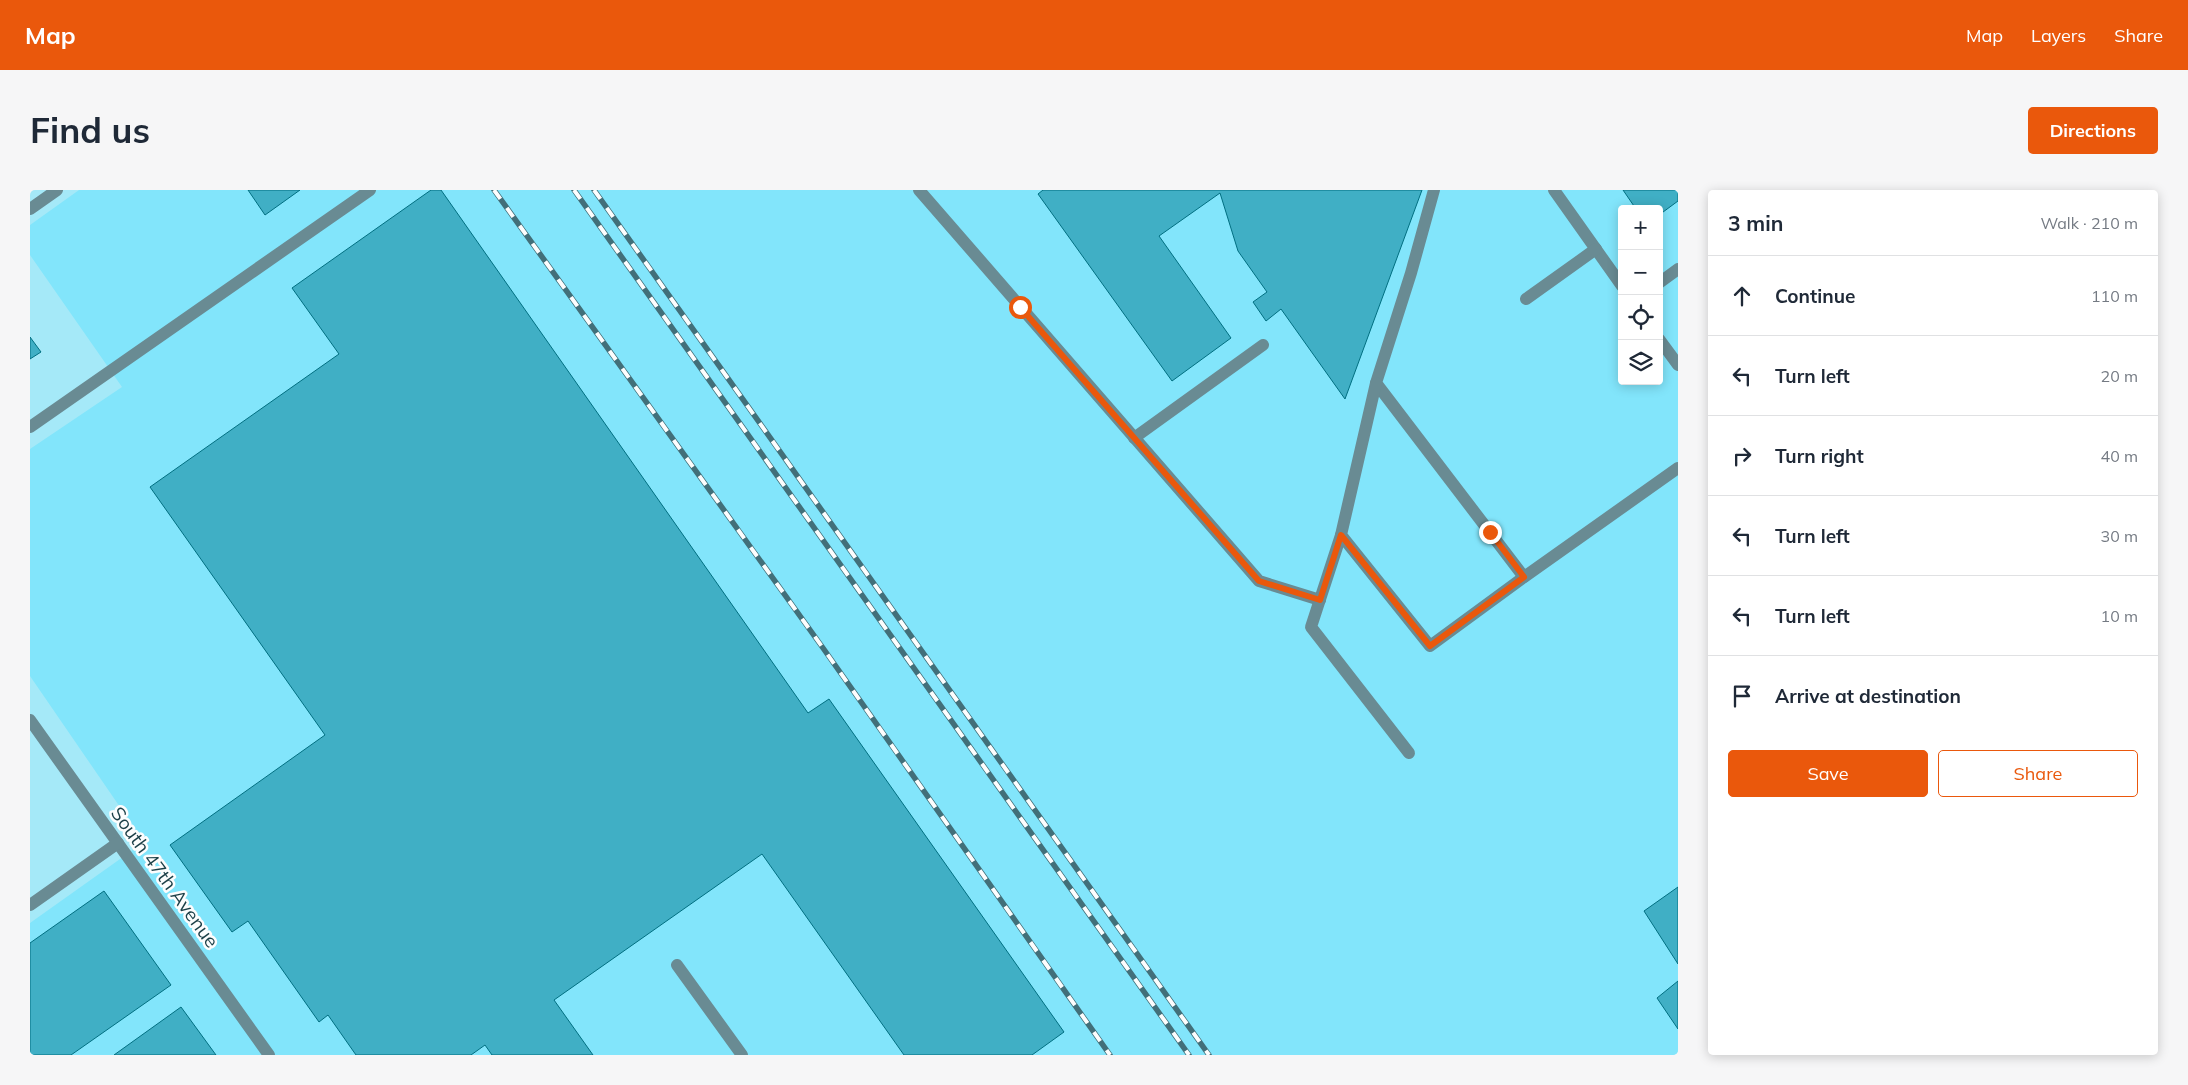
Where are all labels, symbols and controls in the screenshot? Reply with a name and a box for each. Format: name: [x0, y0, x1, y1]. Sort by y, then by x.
text: Map: [25, 20, 76, 50]
text: Map: [1966, 24, 2003, 47]
text: Layers: [2031, 24, 2086, 47]
text: Share: [2114, 24, 2163, 47]
button: Directions: [2028, 107, 2158, 154]
text: Find us: [30, 108, 150, 152]
map controls: [1618, 205, 1663, 385]
button: +: [1618, 205, 1663, 250]
text: 3 min: [1728, 210, 1783, 236]
text: Walk · 210 m: [2040, 213, 2138, 233]
button: −: [1618, 250, 1663, 295]
icon: ahead: [1728, 282, 1756, 310]
text: Continue: [1775, 284, 1855, 308]
text: 110 m: [2091, 286, 2138, 306]
button: locate: [1618, 295, 1663, 340]
route start: [1009, 296, 1032, 319]
button: layers: [1618, 340, 1663, 385]
icon: left: [1728, 362, 1756, 390]
text: Turn left: [1775, 364, 1850, 388]
text: 20 m: [2101, 366, 2138, 386]
icon: right: [1728, 442, 1756, 470]
text: Turn right: [1775, 444, 1864, 468]
text: 40 m: [2101, 446, 2138, 466]
route end: [1479, 521, 1502, 544]
icon: left: [1728, 522, 1756, 550]
text: Turn left: [1775, 524, 1850, 548]
text: 30 m: [2101, 526, 2138, 546]
icon: left: [1728, 602, 1756, 630]
text: Turn left: [1775, 604, 1850, 628]
text: 10 m: [2101, 606, 2138, 626]
icon: arrive: [1728, 682, 1756, 710]
text: Arrive at destination: [1775, 684, 1961, 708]
button: Save: [1728, 750, 1928, 797]
button: Share: [1938, 750, 2138, 797]
street label: South 47th Avenue: [106, 802, 224, 952]

